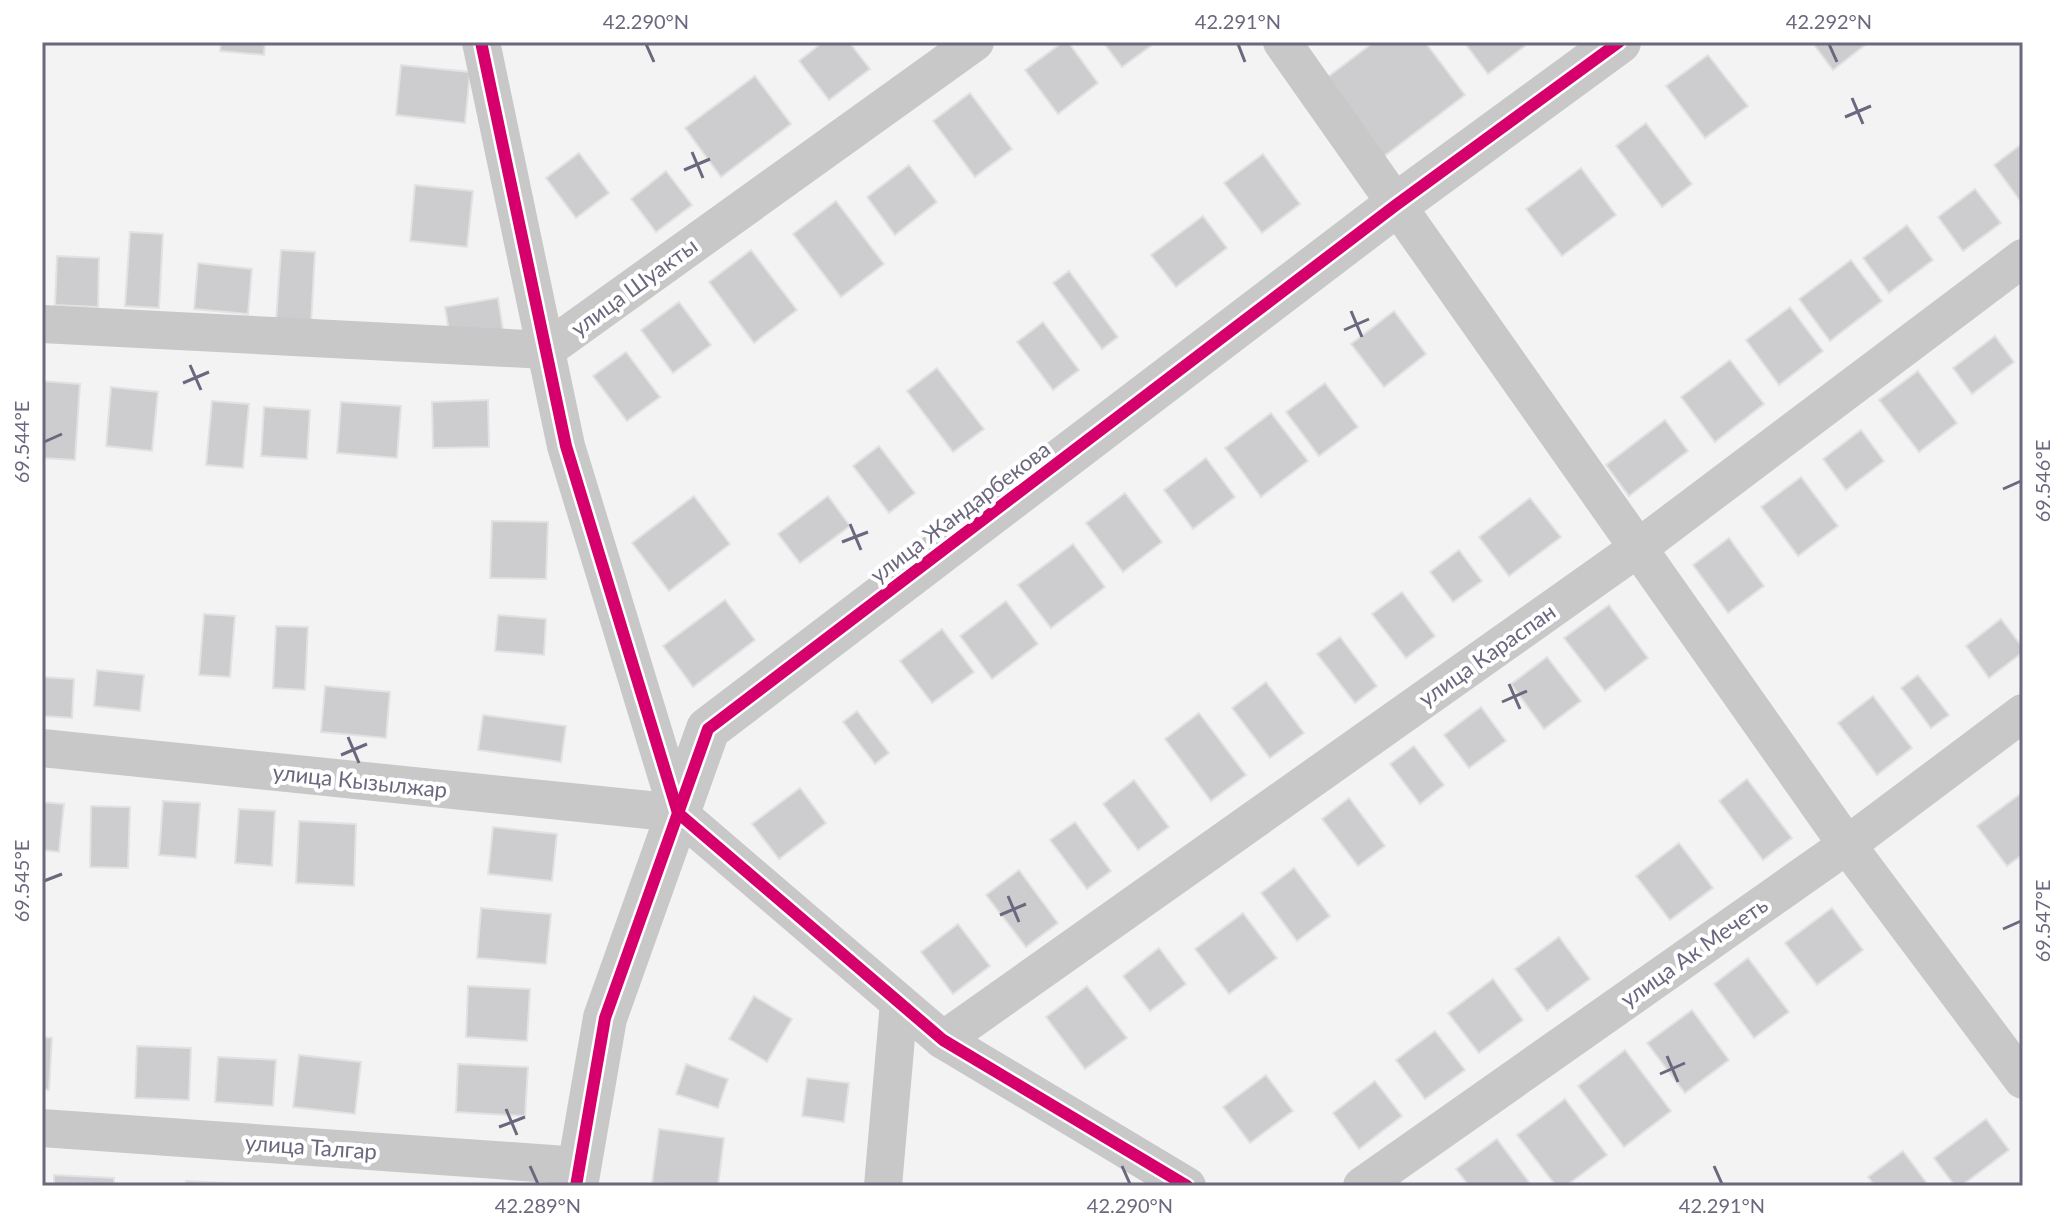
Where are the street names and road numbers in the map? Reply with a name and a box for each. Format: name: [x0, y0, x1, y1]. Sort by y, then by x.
street label: улица Шуакты: [565, 232, 702, 341]
street label: улица Жандарбекова: [864, 435, 1055, 588]
street label: улица Караспан: [1413, 597, 1560, 712]
street label: улица Кызылжар: [271, 758, 449, 803]
street label: улица Ак Мечеть: [1615, 891, 1773, 1012]
street label: улица Талгар: [244, 1128, 378, 1165]

